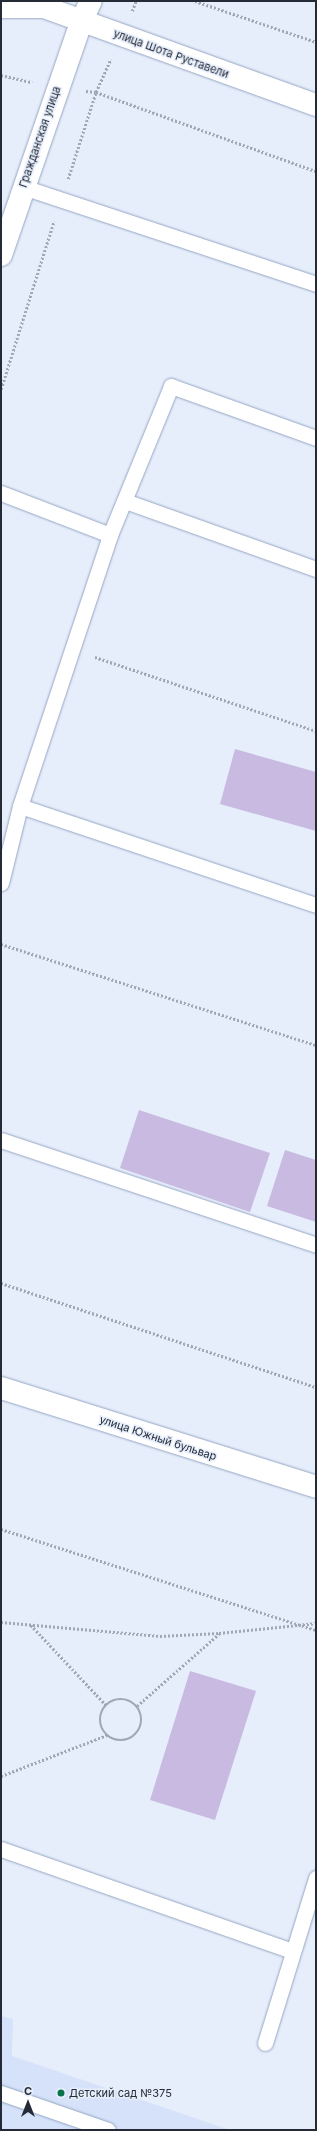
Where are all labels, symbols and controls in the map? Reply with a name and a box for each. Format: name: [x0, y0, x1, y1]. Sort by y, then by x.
street label: улица Шота Руставели: [111, 27, 231, 81]
street label: Гражданская улица: [16, 85, 64, 189]
street label: улица Южный бульвар: [98, 1413, 218, 1463]
north arrow: [8, 2083, 48, 2123]
text: С: [24, 2084, 32, 2098]
place label: Детский сад №375: [69, 2086, 172, 2100]
marker: Детский сад №375: [56, 2088, 66, 2098]

